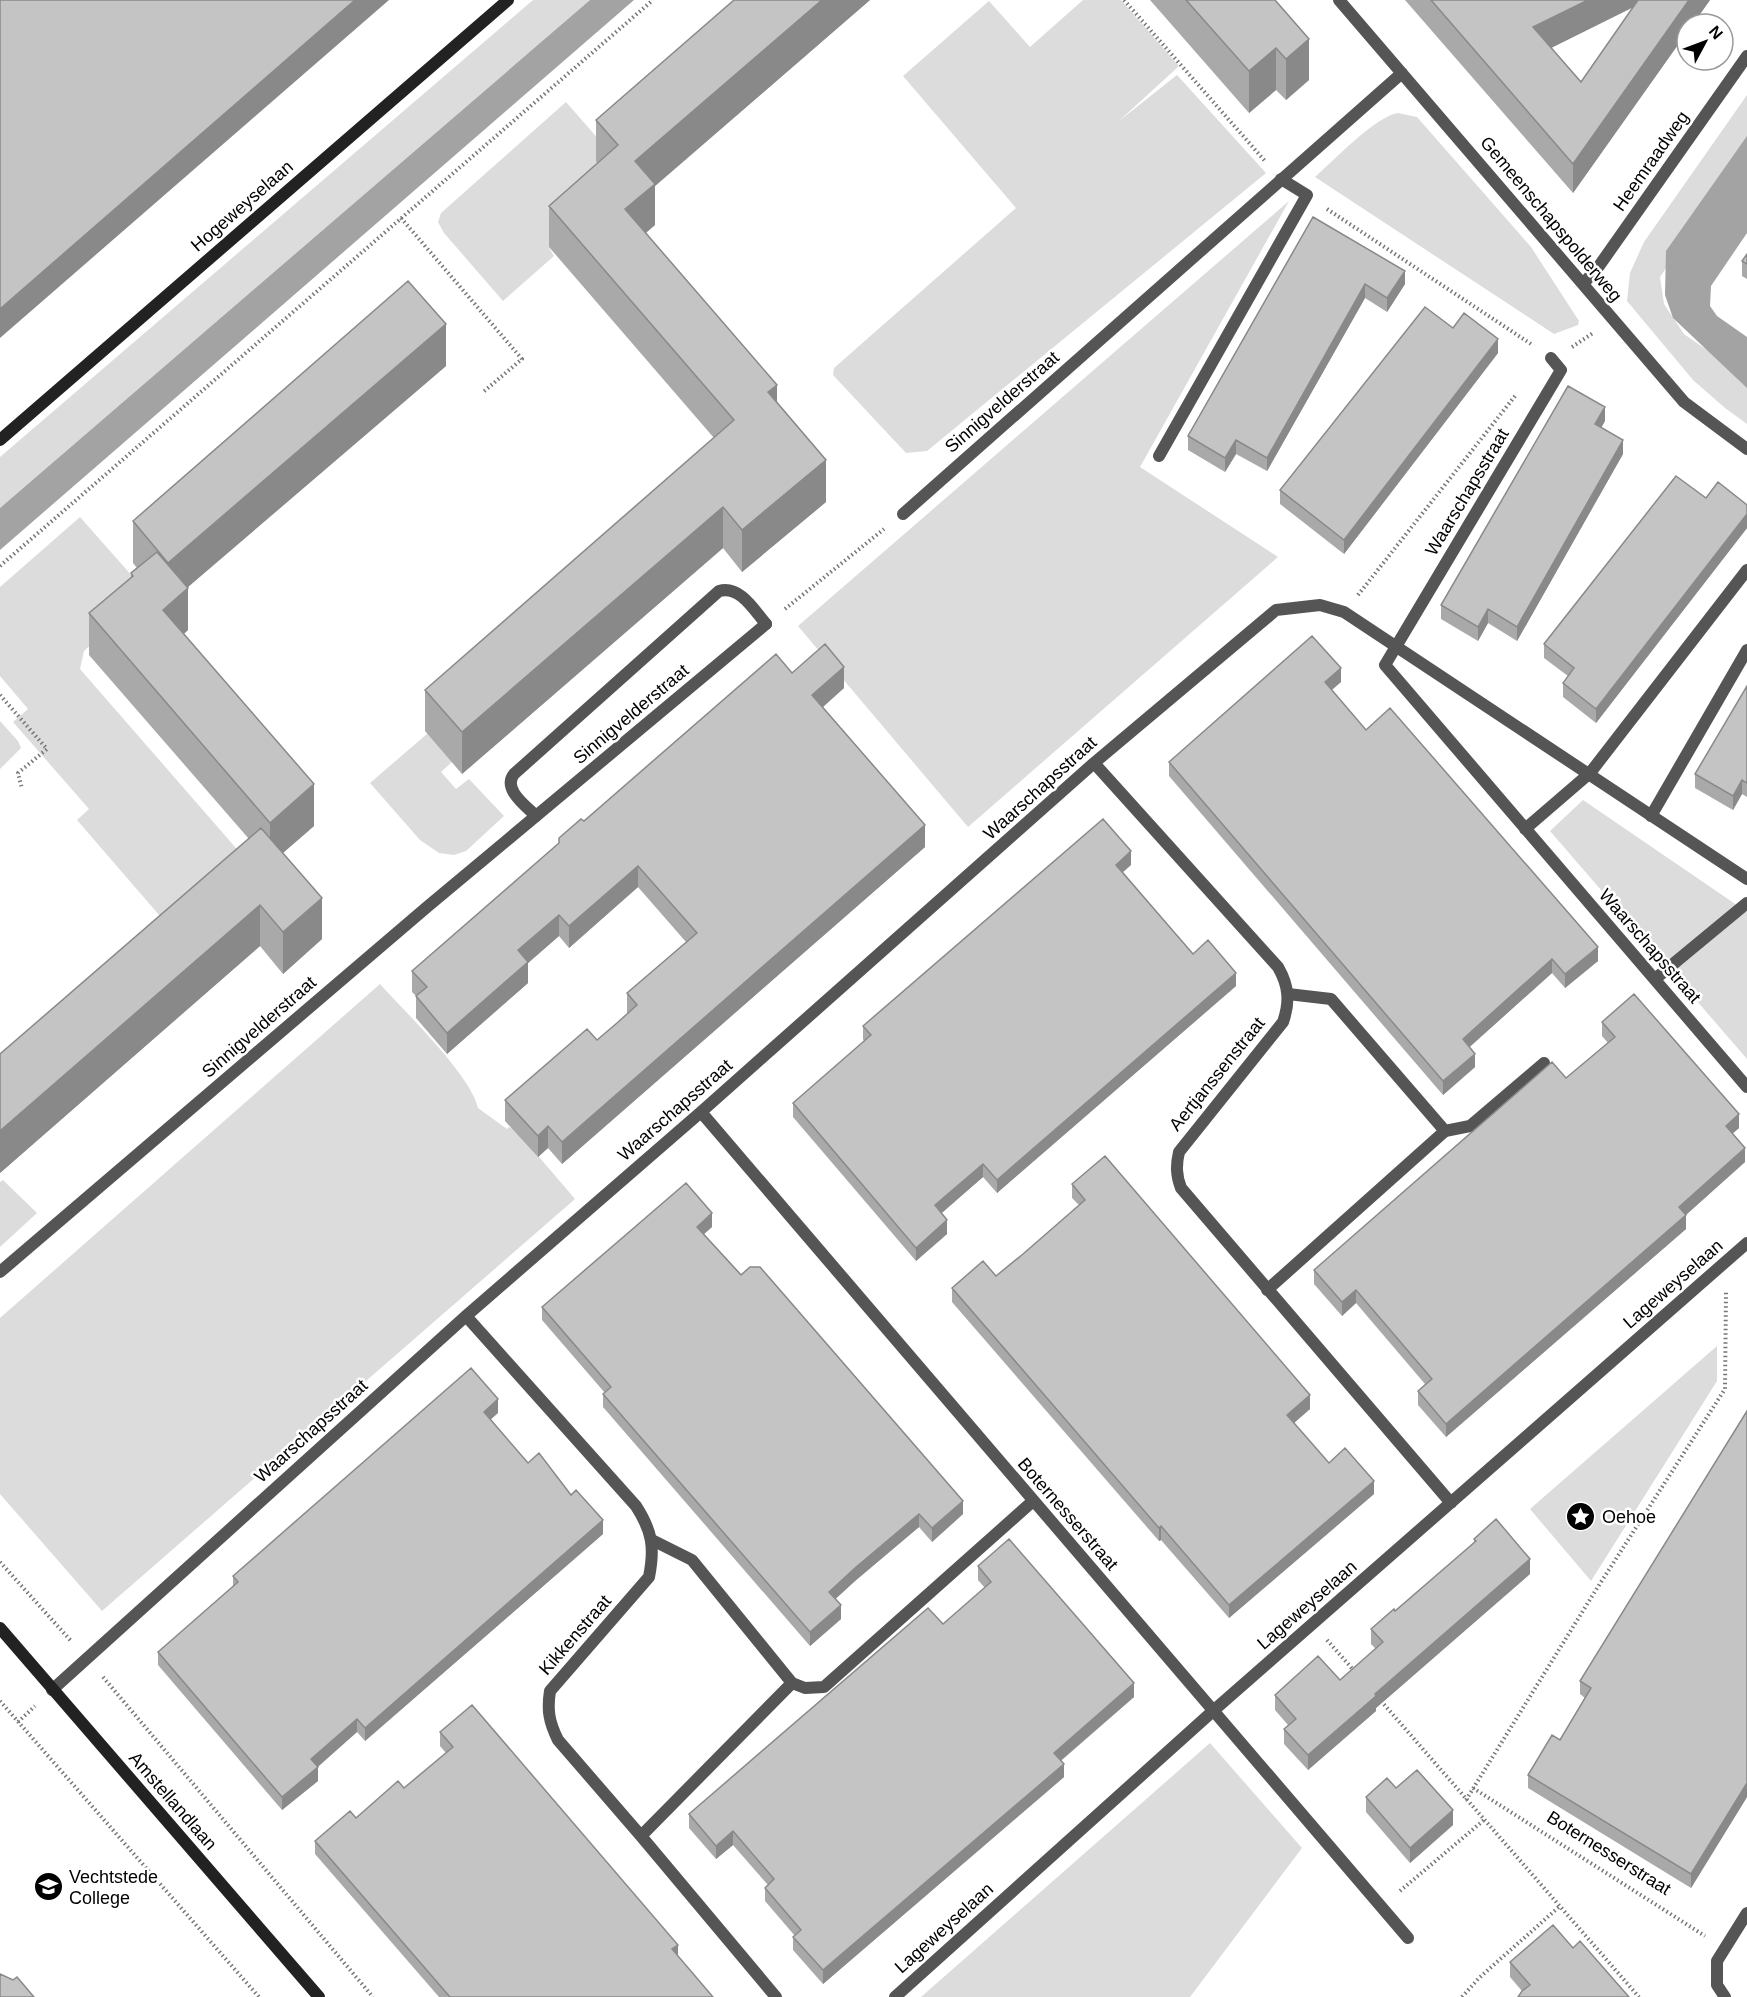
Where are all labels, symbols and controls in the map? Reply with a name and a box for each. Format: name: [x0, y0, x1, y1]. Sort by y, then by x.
north arrow: [1675, 12, 1735, 72]
text: N: [1706, 23, 1726, 42]
street label: Heemraadweg: [1609, 107, 1693, 215]
street label: Gemeenschapspolderweg: [1476, 132, 1626, 306]
street label: Hogeweyselaan: [187, 156, 297, 256]
street label: Sinnigvelderstraat: [941, 347, 1063, 457]
street label: Waarschapsstraat: [1421, 425, 1513, 559]
street label: Sinnigvelderstraat: [569, 660, 693, 768]
street label: Waarschapsstraat: [980, 732, 1100, 844]
street label: Waarschapsstraat: [1595, 885, 1705, 1007]
street label: Sinnigvelderstraat: [198, 972, 320, 1082]
street label: Aertjanssenstraat: [1165, 1013, 1269, 1135]
street label: Waarschapsstraat: [614, 1055, 736, 1165]
street label: Lageweyselaan: [1619, 1235, 1727, 1333]
street label: Waarschapsstraat: [251, 1375, 371, 1487]
street label: Boternesserstraat: [1014, 1454, 1122, 1574]
place icon: Oehoe: [1565, 1501, 1597, 1533]
place label: Oehoe: [1602, 1507, 1656, 1527]
street label: Lageweyselaan: [1253, 1556, 1361, 1654]
street label: Kikkenstraat: [535, 1591, 615, 1679]
street label: Amstellandlaan: [125, 1748, 221, 1854]
street label: Boternesserstraat: [1543, 1807, 1675, 1899]
place label: Vechtstede College: [69, 1867, 158, 1908]
school or university icon: Vechtstede College: [32, 1871, 64, 1903]
street label: Lageweyselaan: [891, 1879, 997, 1977]

